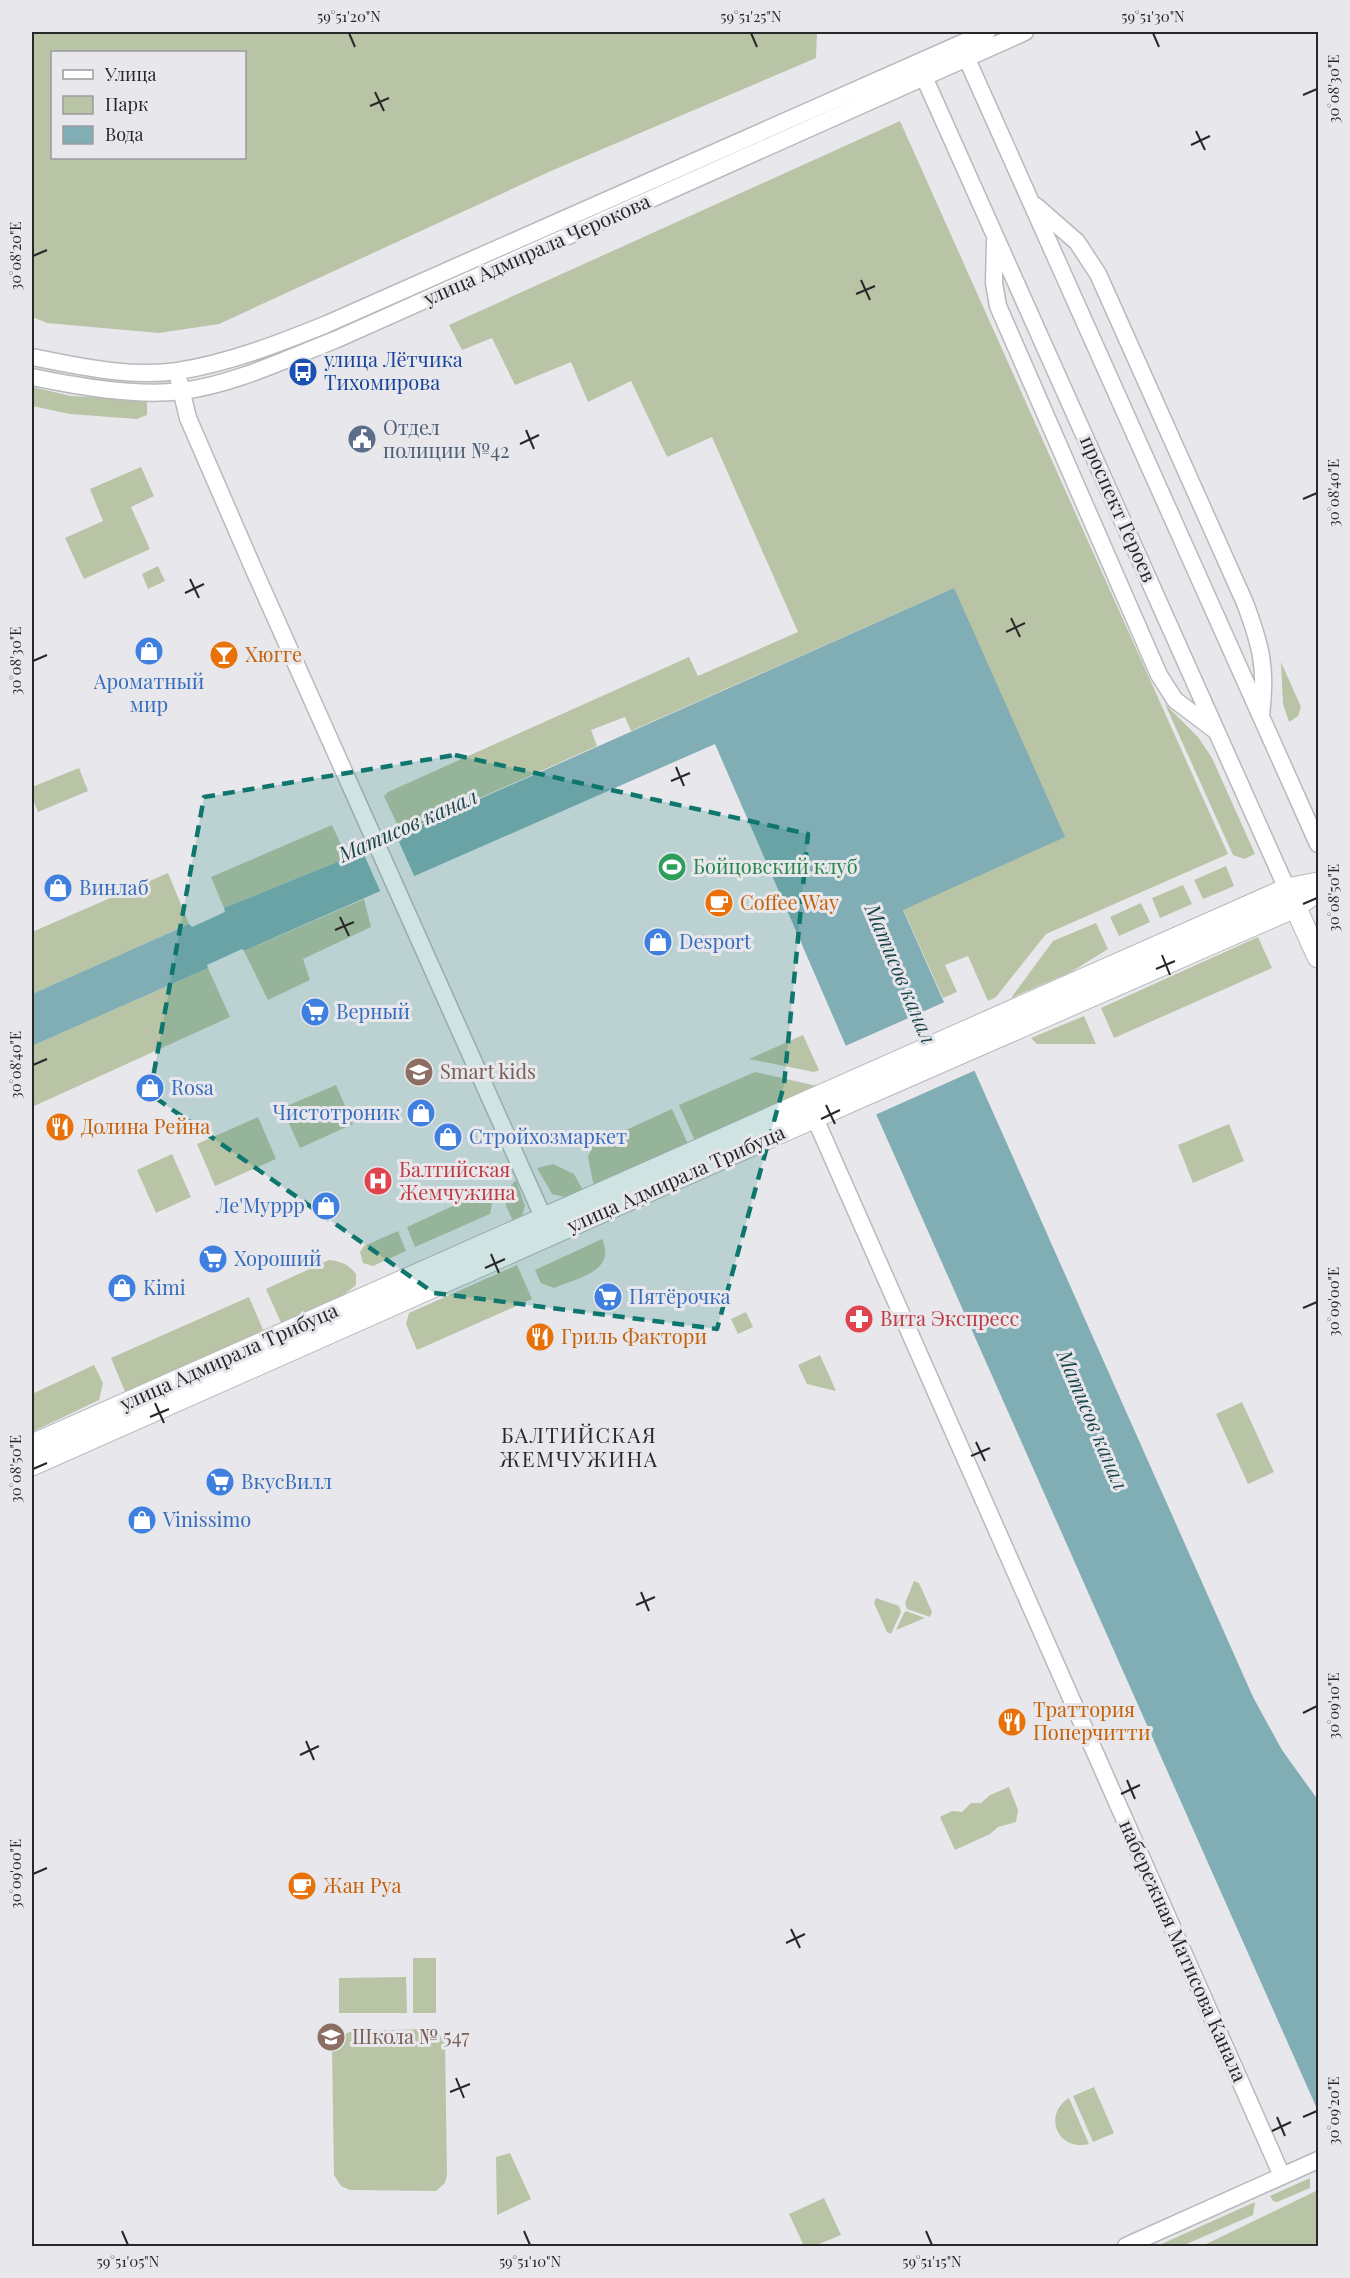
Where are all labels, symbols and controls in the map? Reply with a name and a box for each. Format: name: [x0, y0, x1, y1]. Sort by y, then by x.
text: 59°51'20"N: [317, 6, 381, 26]
text: 59°51'25"N: [720, 6, 782, 26]
text: 59°51'30"N: [1121, 6, 1185, 26]
legend: [51, 51, 246, 159]
text: 30°08'30"E: [1323, 55, 1343, 123]
text: Улица: [104, 62, 156, 86]
text: Парк: [105, 92, 148, 116]
text: Вода: [105, 122, 143, 146]
street label: улица Адмирала Черокова: [418, 186, 654, 311]
text: 30°08'20"E: [5, 221, 25, 291]
place label: улица Лётчика Тихомирова: [323, 345, 463, 395]
bus stop icon: улица Лётчика Тихомирова: [287, 356, 319, 388]
place label: Отдел полиции №42: [383, 413, 510, 463]
public building icon: Отдел полиции №42: [346, 423, 378, 455]
street label: проспект Героев: [1075, 431, 1164, 586]
text: 30°08'40"E: [1323, 459, 1343, 527]
text: 30°08'30"E: [5, 627, 25, 695]
shop icon: Ароматный мир: [133, 635, 165, 667]
bar icon: Хюгге: [208, 639, 240, 671]
place label: Хюгге: [245, 640, 302, 667]
place label: Ароматный мир: [93, 667, 204, 717]
water label: Матисов канал: [332, 781, 481, 868]
sports icon: Бойцовский клуб: [656, 851, 688, 883]
place label: Бойцовский клуб: [693, 852, 858, 879]
text: 30°08'50"E: [1323, 864, 1343, 932]
shop icon: Винлаб: [42, 872, 74, 904]
place label: Винлаб: [79, 873, 149, 900]
cafe icon: Coffee Way: [703, 887, 735, 919]
place label: Coffee Way: [740, 888, 839, 915]
water label: Матисов канал: [859, 898, 944, 1048]
shop icon: Desport: [642, 926, 674, 958]
place label: Desport: [679, 927, 752, 954]
supermarket icon: Верный: [299, 996, 331, 1028]
place label: Верный: [336, 997, 410, 1024]
text: 30°08'40"E: [5, 1031, 25, 1099]
school or university icon: Smart kids: [403, 1056, 435, 1088]
place label: Smart kids: [440, 1057, 536, 1084]
shop icon: Rosa: [134, 1072, 166, 1104]
place label: Rosa: [171, 1073, 214, 1100]
shop icon: Чистотроник: [405, 1097, 437, 1129]
place label: Чистотроник: [272, 1098, 401, 1125]
restaurant icon: Долина Рейна: [44, 1111, 76, 1143]
place label: Долина Рейна: [81, 1112, 210, 1139]
street label: улица Адмирала Трибуца: [561, 1117, 789, 1238]
shop icon: Стройхозмаркет: [432, 1121, 464, 1153]
place label: Стройхозмаркет: [469, 1122, 627, 1149]
place label: Балтийская Жемчужина: [399, 1155, 516, 1205]
hospital icon: Балтийская Жемчужина: [362, 1165, 394, 1197]
shop icon: Ле'Муррр: [310, 1190, 342, 1222]
place label: Ле'Муррр: [215, 1191, 305, 1218]
supermarket icon: Хороший: [197, 1243, 229, 1275]
place label: Хороший: [234, 1244, 322, 1271]
text: 30°09'00"E: [1323, 1267, 1343, 1337]
shop icon: Kimi: [106, 1272, 138, 1304]
place label: Kimi: [143, 1273, 186, 1300]
supermarket icon: Пятёрочка: [592, 1281, 624, 1313]
place label: Пятёрочка: [629, 1282, 731, 1309]
street label: улица Адмирала Трибуца: [114, 1295, 342, 1416]
pharmacy icon: Вита Экспресс: [843, 1303, 875, 1335]
place label: Вита Экспресс: [880, 1304, 1019, 1331]
restaurant icon: Гриль Фактори: [524, 1321, 556, 1353]
place label: Гриль Фактори: [561, 1322, 707, 1349]
water label: Матисов канал: [1051, 1344, 1136, 1494]
district label: БАЛТИЙСКАЯ ЖЕМЧУЖИНА: [499, 1420, 659, 1472]
text: 30°08'50"E: [5, 1435, 25, 1503]
supermarket icon: ВкусВилл: [204, 1466, 236, 1498]
place label: ВкусВилл: [241, 1467, 332, 1494]
shop icon: Vinissimo: [126, 1504, 158, 1536]
place label: Vinissimo: [162, 1505, 251, 1532]
text: 30°09'10"E: [1323, 1673, 1343, 1739]
place label: Траттория Поперчитти: [1033, 1695, 1150, 1745]
restaurant icon: Траттория Поперчитти: [996, 1706, 1028, 1738]
street label: набережная Матисова Канала: [1114, 1815, 1255, 2086]
text: 30°09'00"E: [5, 1839, 25, 1909]
cafe icon: Жан Руа: [286, 1870, 318, 1902]
place label: Жан Руа: [323, 1871, 401, 1898]
school or university icon: Школа № 547: [315, 2021, 347, 2053]
place label: Школа № 547: [352, 2022, 469, 2049]
text: 30°09'20"E: [1323, 2077, 1343, 2145]
text: 59°51'05"N: [97, 2251, 160, 2271]
text: 59°51'10"N: [499, 2251, 561, 2271]
text: 59°51'15"N: [902, 2251, 962, 2271]

